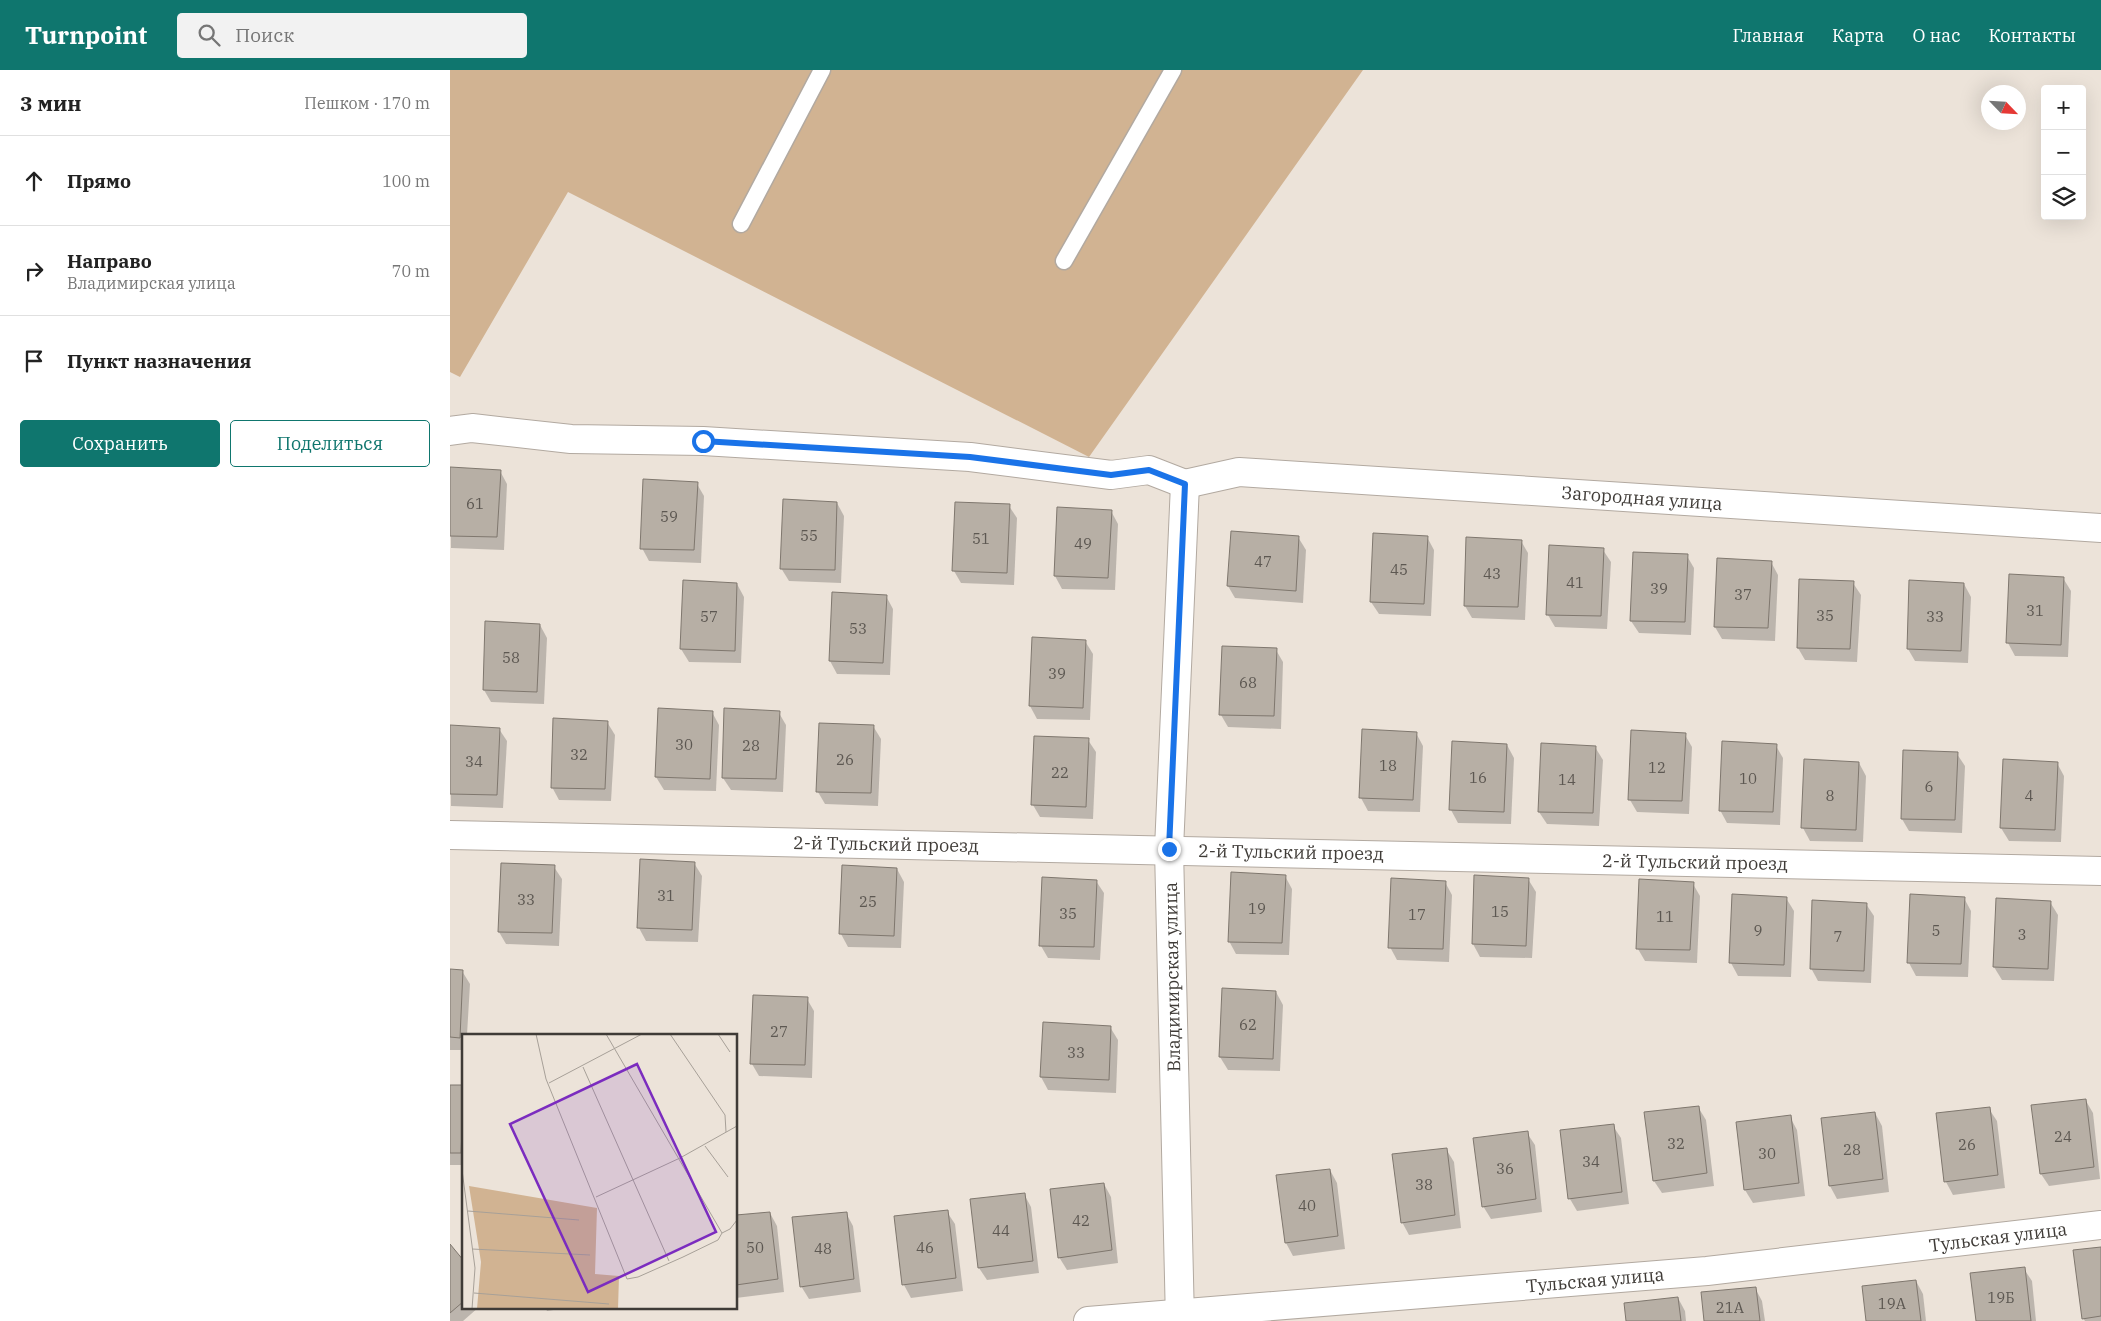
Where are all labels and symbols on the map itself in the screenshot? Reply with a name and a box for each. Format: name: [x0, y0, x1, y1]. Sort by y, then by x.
north arrow: [1981, 85, 2026, 130]
route start: [692, 430, 715, 453]
street label: Загородная улица: [1561, 481, 1723, 515]
house number: 61: [466, 494, 484, 513]
house number: 59: [660, 507, 678, 526]
house number: 55: [800, 526, 818, 545]
house number: 51: [972, 529, 990, 548]
house number: 49: [1074, 534, 1092, 553]
house number: 47: [1254, 552, 1272, 571]
house number: 45: [1390, 560, 1408, 579]
house number: 43: [1483, 564, 1501, 583]
house number: 41: [1566, 573, 1584, 592]
house number: 39: [1650, 579, 1668, 598]
house number: 37: [1734, 585, 1752, 604]
house number: 31: [2026, 601, 2044, 620]
house number: 35: [1816, 606, 1834, 625]
house number: 57: [700, 607, 718, 626]
house number: 33: [1926, 607, 1944, 626]
house number: 53: [849, 619, 867, 638]
house number: 58: [502, 648, 520, 667]
house number: 39: [1048, 664, 1066, 683]
house number: 68: [1239, 673, 1257, 692]
house number: 30: [675, 735, 693, 754]
house number: 28: [742, 736, 760, 755]
house number: 32: [570, 745, 588, 764]
house number: 26: [836, 750, 854, 769]
house number: 34: [465, 752, 483, 771]
house number: 18: [1379, 756, 1397, 775]
house number: 12: [1648, 758, 1666, 777]
house number: 22: [1051, 763, 1069, 782]
house number: 16: [1469, 768, 1487, 787]
house number: 10: [1739, 769, 1757, 788]
house number: 14: [1558, 770, 1576, 789]
house number: 6: [1924, 777, 1934, 796]
house number: 8: [1825, 786, 1835, 805]
house number: 4: [2024, 786, 2034, 805]
street label: 2-й Тульский проезд: [793, 831, 979, 857]
route end: [1158, 838, 1181, 861]
street label: 2-й Тульский проезд: [1198, 839, 1384, 865]
street label: 2-й Тульский проезд: [1602, 849, 1788, 875]
street label: Владимирская улица: [1159, 882, 1185, 1072]
house number: 31: [657, 886, 675, 905]
house number: 33: [517, 890, 535, 909]
house number: 25: [859, 892, 877, 911]
house number: 19: [1248, 899, 1266, 918]
house number: 15: [1491, 902, 1509, 921]
house number: 35: [1059, 904, 1077, 923]
house number: 17: [1408, 905, 1426, 924]
house number: 11: [1656, 907, 1674, 926]
house number: 9: [1753, 921, 1763, 940]
house number: 5: [1931, 921, 1941, 940]
house number: 3: [2017, 925, 2027, 944]
house number: 7: [1833, 927, 1843, 946]
house number: 62: [1239, 1015, 1257, 1034]
house number: 27: [770, 1022, 788, 1041]
inset map: [462, 1034, 738, 1308]
house number: 33: [1067, 1043, 1085, 1062]
house number: 24: [2054, 1127, 2072, 1146]
house number: 32: [1667, 1134, 1685, 1153]
house number: 26: [1958, 1135, 1976, 1154]
house number: 28: [1843, 1140, 1861, 1159]
house number: 30: [1758, 1144, 1776, 1163]
house number: 34: [1582, 1152, 1600, 1171]
house number: 36: [1496, 1159, 1514, 1178]
house number: 38: [1415, 1175, 1433, 1194]
house number: 40: [1298, 1196, 1316, 1215]
house number: 42: [1072, 1211, 1090, 1230]
street label: Тульская улица: [1928, 1217, 2068, 1257]
house number: 44: [992, 1221, 1010, 1240]
house number: 50: [746, 1238, 764, 1257]
house number: 46: [916, 1238, 934, 1257]
house number: 48: [814, 1239, 832, 1258]
street label: Тульская улица: [1525, 1262, 1665, 1298]
house number: 19Б: [1987, 1288, 2015, 1307]
house number: 19А: [1878, 1294, 1907, 1313]
house number: 21А: [1716, 1298, 1745, 1317]

